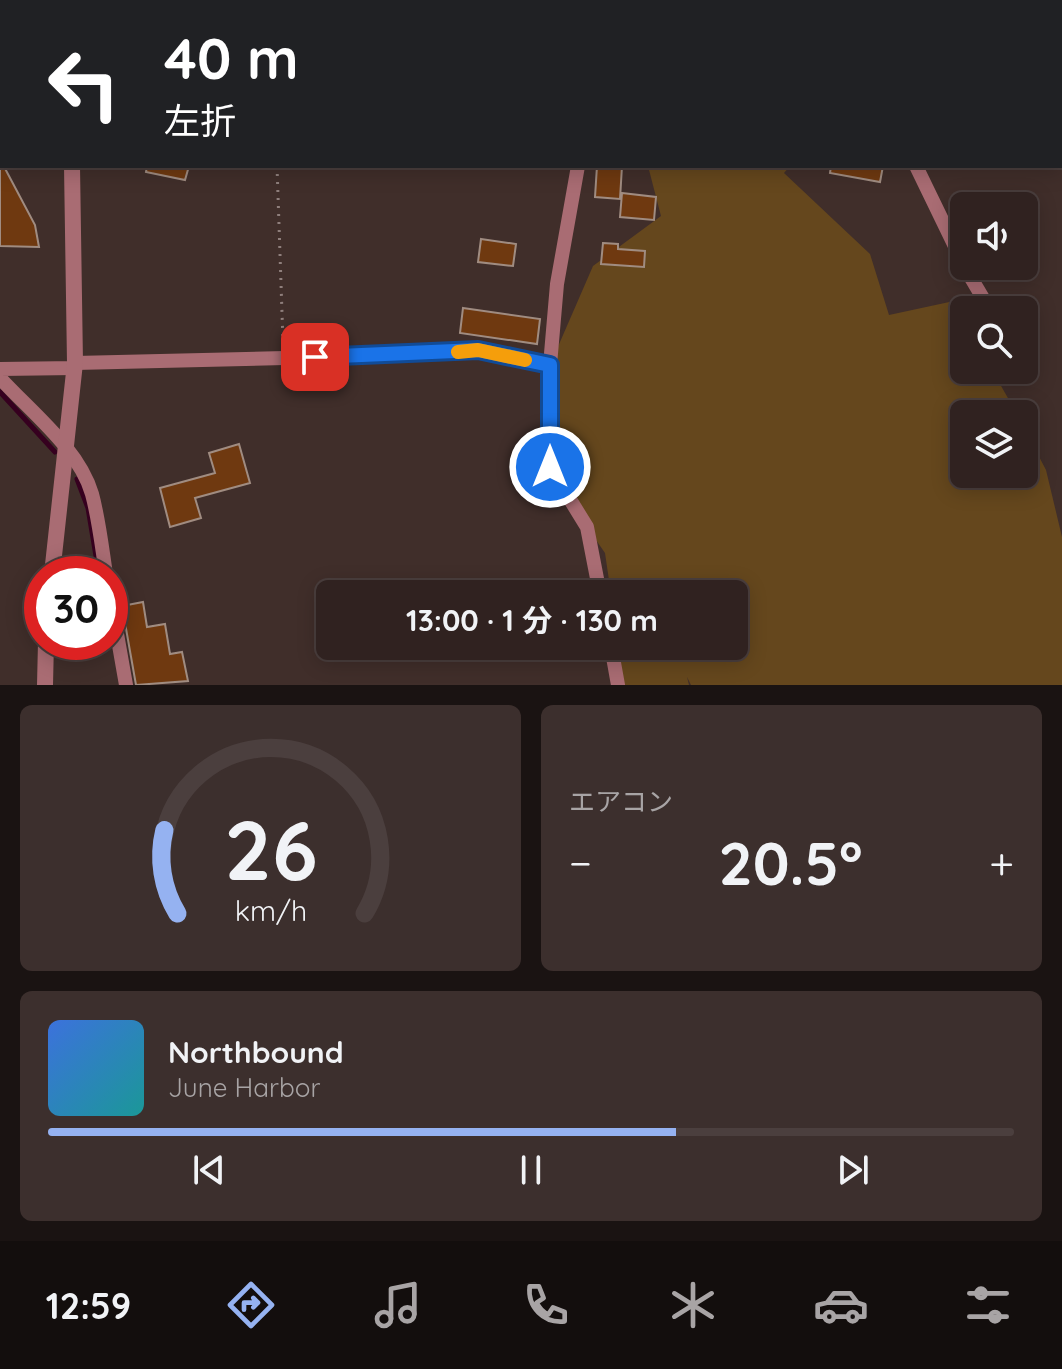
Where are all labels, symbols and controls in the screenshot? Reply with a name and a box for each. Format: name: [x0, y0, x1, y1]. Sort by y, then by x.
text: 40 m: [164, 23, 299, 93]
icon: left: [32, 32, 136, 136]
text: 左折: [164, 98, 236, 143]
map controls: [950, 192, 1038, 488]
button: sound: [950, 192, 1038, 280]
button: search: [950, 296, 1038, 384]
pin: [281, 323, 349, 391]
icon: arrive: [293, 335, 337, 379]
button: layers: [950, 400, 1038, 488]
position arrow: [508, 425, 592, 509]
speed limit sign: 30: [24, 556, 128, 660]
text: 13:00 · 1 分 · 130 m: [406, 601, 658, 639]
text: エアコン: [569, 785, 673, 818]
text: 26: [224, 797, 317, 901]
text: 20.5°: [719, 825, 863, 900]
text: −: [569, 835, 592, 890]
text: +: [989, 835, 1014, 890]
text: km/h: [234, 892, 307, 928]
text: Northbound: [168, 1033, 344, 1071]
text: June Harbor: [168, 1071, 320, 1104]
icon: previous: [187, 1148, 231, 1192]
icon: pause: [509, 1148, 553, 1192]
icon: next: [831, 1148, 875, 1192]
icon: directions: [223, 1277, 279, 1333]
icon: music: [370, 1277, 426, 1333]
icon: phone: [518, 1277, 574, 1333]
icon: climate: [665, 1277, 721, 1333]
icon: car: [813, 1277, 869, 1333]
icon: filters: [960, 1277, 1016, 1333]
text: 12:59: [46, 1283, 131, 1328]

